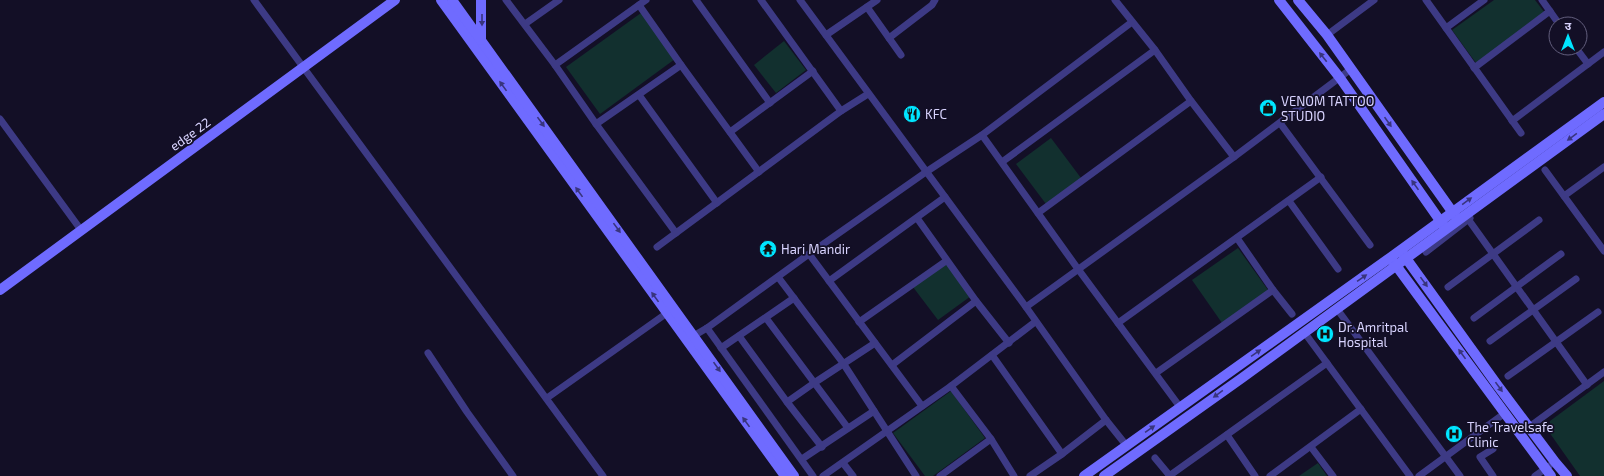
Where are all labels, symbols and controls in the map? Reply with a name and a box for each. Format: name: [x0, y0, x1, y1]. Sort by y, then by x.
one-way arrow: [478, 14, 485, 26]
north arrow: [1548, 16, 1588, 56]
text: उ: [1565, 19, 1572, 32]
one-way arrow: [1319, 51, 1328, 62]
one-way arrow: [499, 81, 507, 92]
place label: VENOM TATTOO STUDIO: [1281, 93, 1374, 124]
shop icon: VENOM TATTOO STUDIO: [1258, 98, 1278, 118]
restaurant icon: KFC: [902, 104, 922, 124]
place label: KFC: [925, 106, 947, 122]
street label: edge 22: [167, 114, 213, 154]
one-way arrow: [1384, 116, 1392, 127]
one-way arrow: [537, 117, 545, 128]
one-way arrow: [1567, 132, 1578, 141]
one-way arrow: [1411, 180, 1419, 190]
one-way arrow: [575, 186, 583, 197]
one-way arrow: [1461, 197, 1472, 206]
one-way arrow: [613, 223, 621, 233]
temple icon: Hari Mandir: [758, 239, 778, 259]
place label: Hari Mandir: [781, 241, 850, 257]
one-way arrow: [1356, 274, 1367, 282]
one-way arrow: [1419, 276, 1428, 287]
one-way arrow: [651, 292, 659, 302]
place label: Dr. Amritpal Hospital: [1338, 319, 1408, 350]
hospital icon: Dr. Amritpal Hospital: [1315, 324, 1335, 344]
one-way arrow: [1250, 349, 1261, 358]
one-way arrow: [1458, 349, 1466, 359]
one-way arrow: [713, 362, 721, 373]
one-way arrow: [1495, 382, 1504, 393]
one-way arrow: [1213, 390, 1224, 399]
one-way arrow: [742, 417, 750, 427]
place label: The Travelsafe Clinic: [1467, 419, 1554, 450]
hospital icon: The Travelsafe Clinic: [1444, 424, 1464, 444]
one-way arrow: [1145, 425, 1155, 433]

